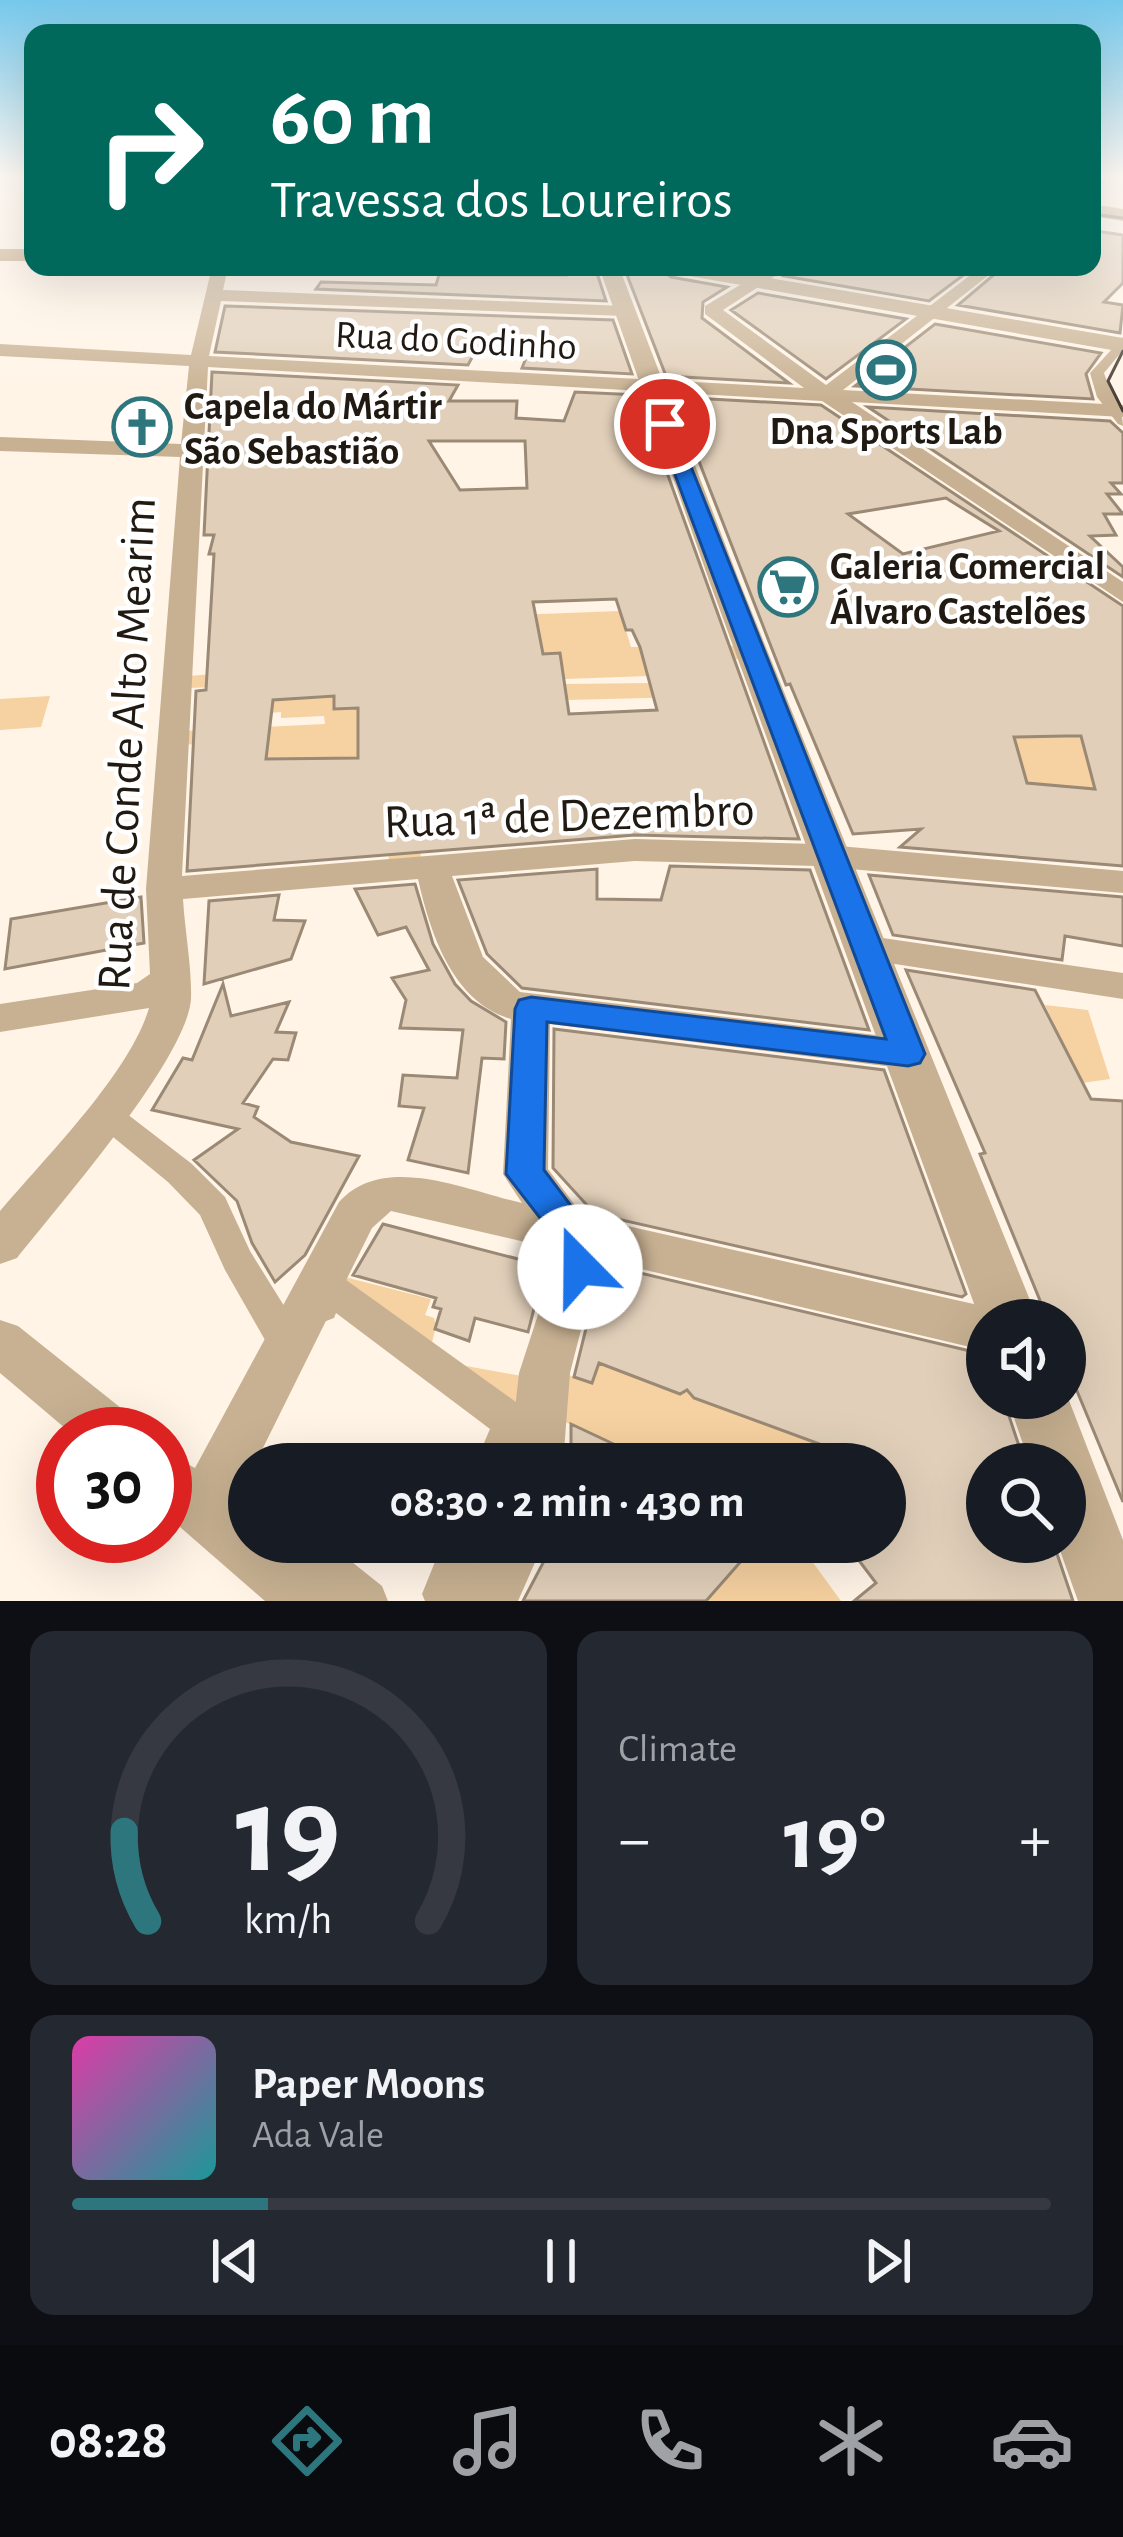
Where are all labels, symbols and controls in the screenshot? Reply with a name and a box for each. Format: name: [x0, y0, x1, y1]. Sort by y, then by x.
icon: right: [72, 72, 228, 228]
text: 60 m: [270, 76, 435, 160]
text: Travessa dos Loureiros: [270, 174, 733, 228]
street label: Rua do Godinho: [334, 316, 578, 367]
sports icon: Dna Sports Lab: [855, 339, 917, 401]
pin: [614, 373, 716, 475]
place label: Capela do Mártir São Sebastião: [184, 388, 442, 472]
icon: arrive: [632, 391, 698, 457]
church icon: Capela do Mártir São Sebastião: [111, 396, 173, 458]
place label: Dna Sports Lab: [769, 413, 1003, 452]
street label: Rua de Conde Alto Mearim: [91, 496, 165, 992]
place label: Galeria Comercial Álvaro Castelões: [830, 548, 1105, 632]
supermarket icon: Galeria Comercial Álvaro Castelões: [757, 556, 819, 618]
street label: Rua 1ª de Dezembro: [383, 787, 755, 847]
position arrow: [517, 1204, 643, 1330]
map controls: [966, 1299, 1086, 1563]
button: sound: [966, 1299, 1086, 1419]
speed limit sign: 30: [36, 1407, 192, 1563]
button: search: [966, 1443, 1086, 1563]
text: 08:30 · 2 min · 430 m: [389, 1480, 745, 1525]
text: Climate: [619, 1730, 737, 1769]
text: 19: [236, 1770, 341, 1895]
text: 19°: [784, 1795, 886, 1885]
text: −: [619, 1807, 650, 1873]
text: +: [1019, 1807, 1051, 1873]
text: km/h: [244, 1899, 332, 1942]
text: Paper Moons: [252, 2062, 485, 2107]
text: Ada Vale: [252, 2116, 384, 2155]
icon: previous: [202, 2228, 268, 2294]
icon: pause: [528, 2228, 594, 2294]
icon: next: [855, 2228, 921, 2294]
icon: directions: [265, 2399, 349, 2483]
icon: music: [446, 2399, 530, 2483]
icon: phone: [628, 2399, 712, 2483]
icon: climate: [809, 2399, 893, 2483]
icon: car: [990, 2399, 1074, 2483]
text: 08:28: [49, 2414, 168, 2468]

